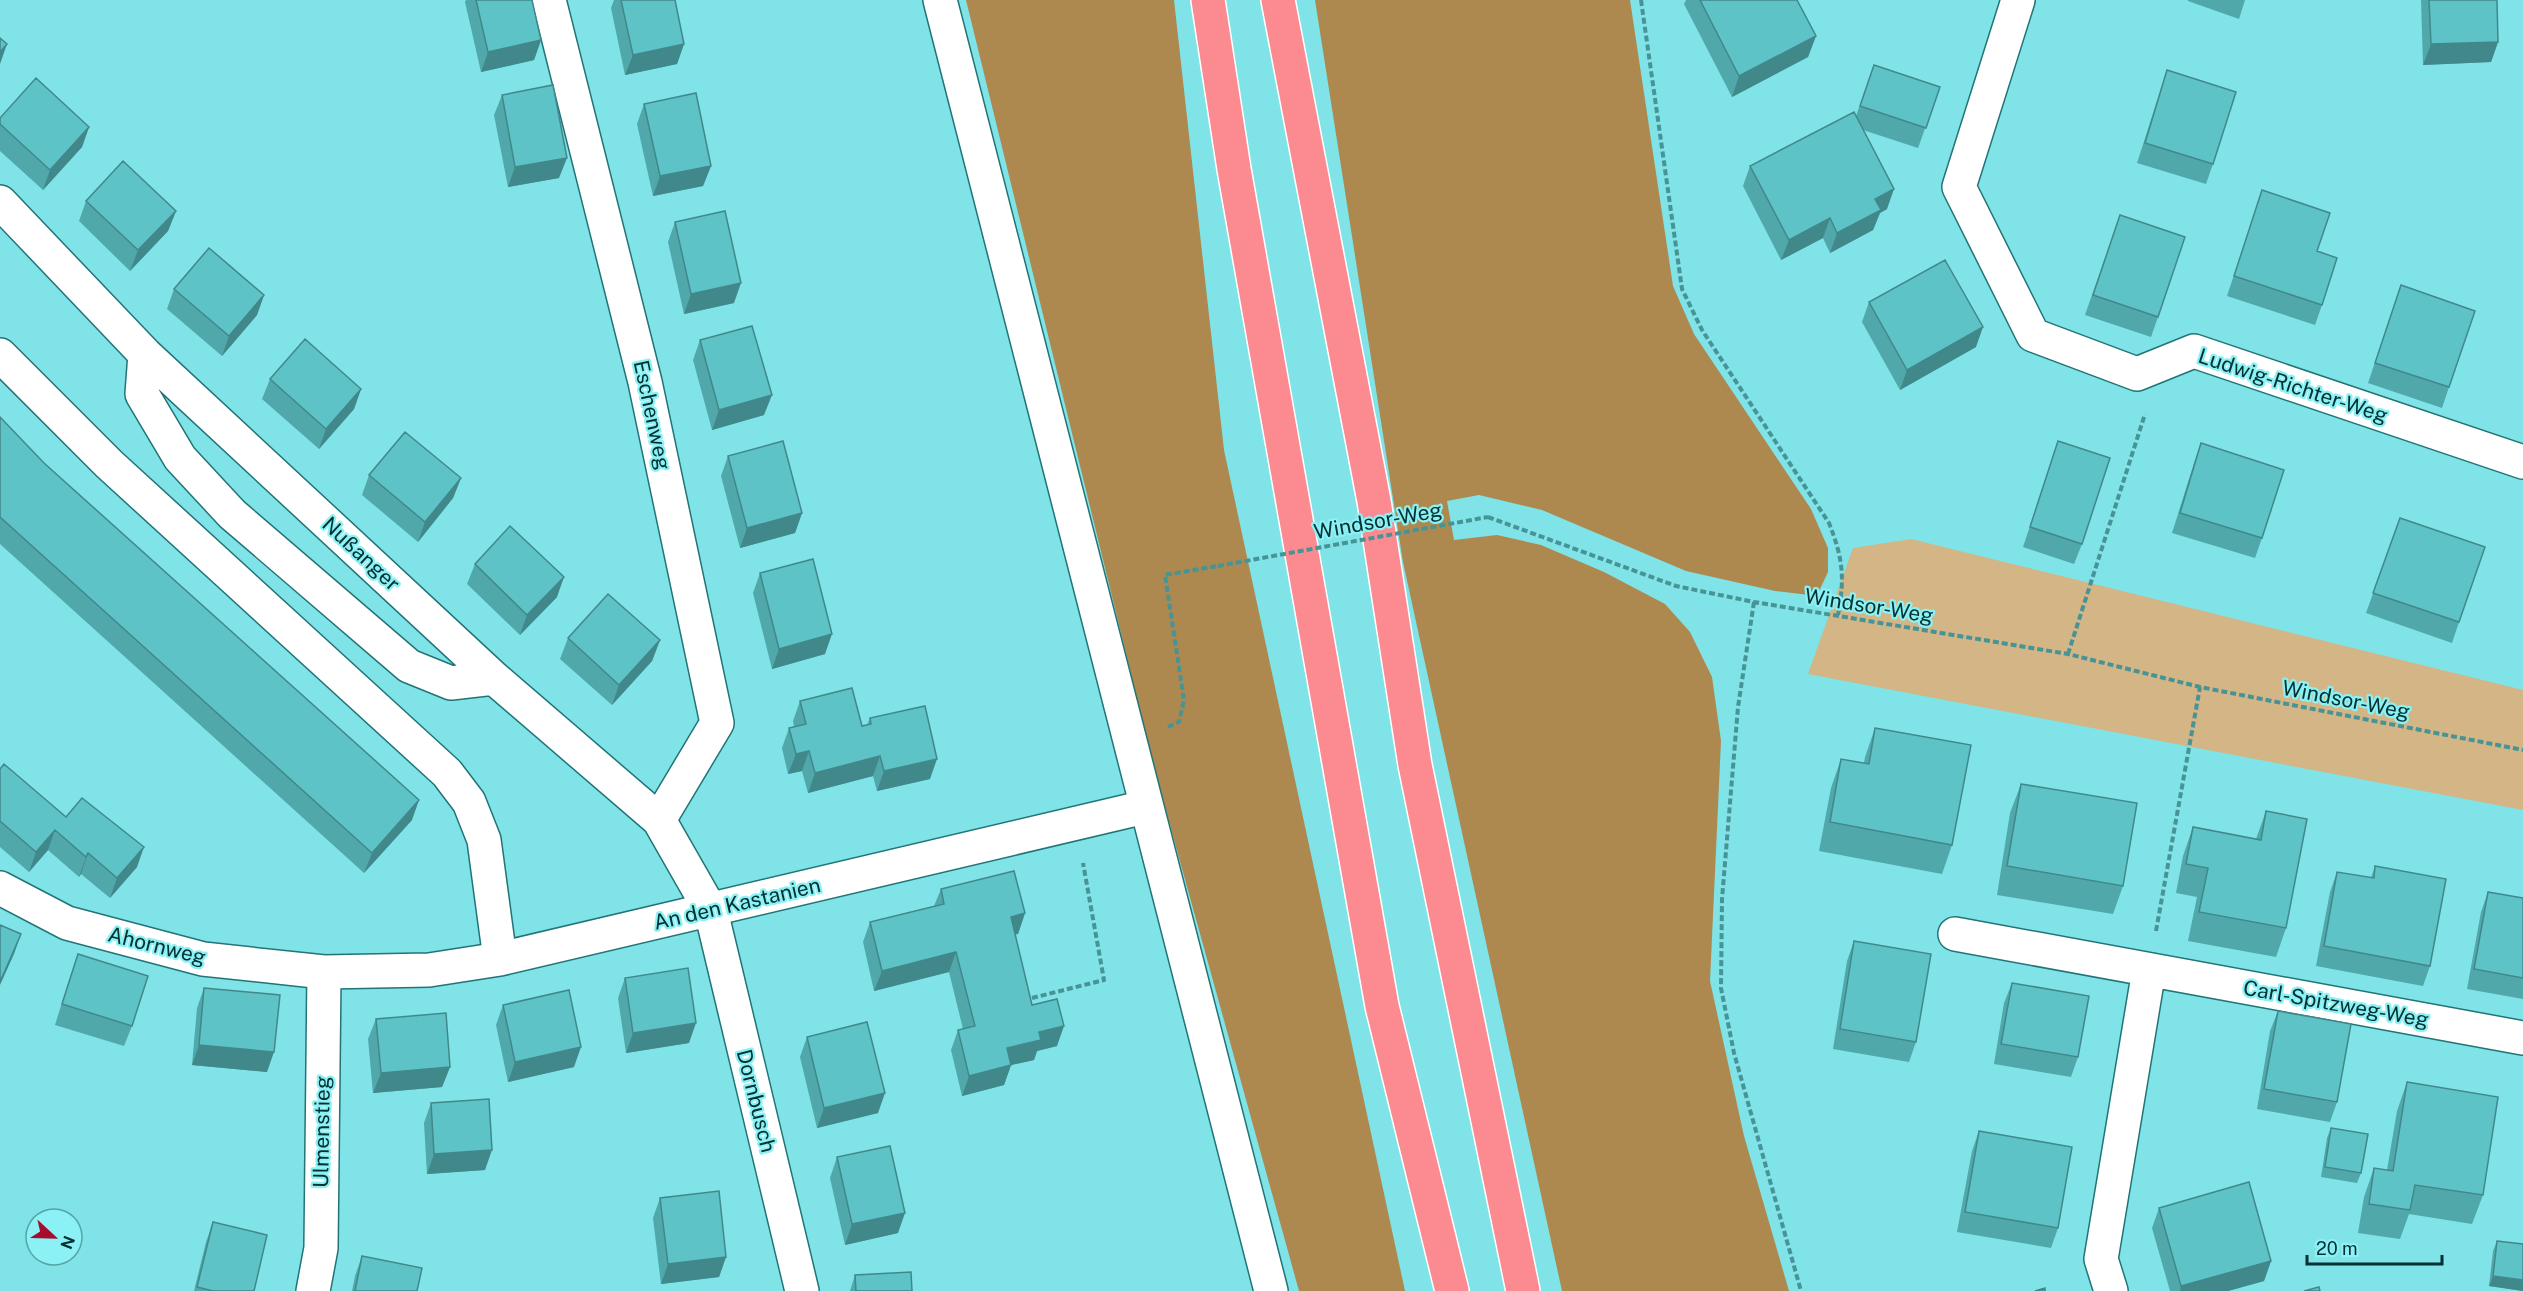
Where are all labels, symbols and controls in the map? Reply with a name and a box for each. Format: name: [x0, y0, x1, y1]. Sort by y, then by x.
street label: Ludwig-Richter-Weg: [2195, 343, 2391, 428]
street label: Eschenweg: [629, 358, 676, 472]
street label: Windsor-Weg: [1312, 497, 1444, 544]
street label: Nußanger: [317, 511, 405, 596]
street label: Windsor-Weg: [1803, 583, 1935, 628]
street label: Windsor-Weg: [2280, 675, 2412, 724]
street label: An den Kastanien: [651, 872, 823, 935]
street label: Ahornweg: [106, 921, 209, 970]
street label: Carl-Spitzweg-Weg: [2241, 975, 2431, 1032]
street label: Dornbusch: [732, 1047, 781, 1155]
street label: Ulmenstieg: [308, 1076, 335, 1188]
north arrow: [24, 1207, 84, 1267]
scale bar: [2307, 1228, 2442, 1266]
text: N: [56, 1233, 79, 1252]
text: 20 m: [2316, 1238, 2358, 1259]

